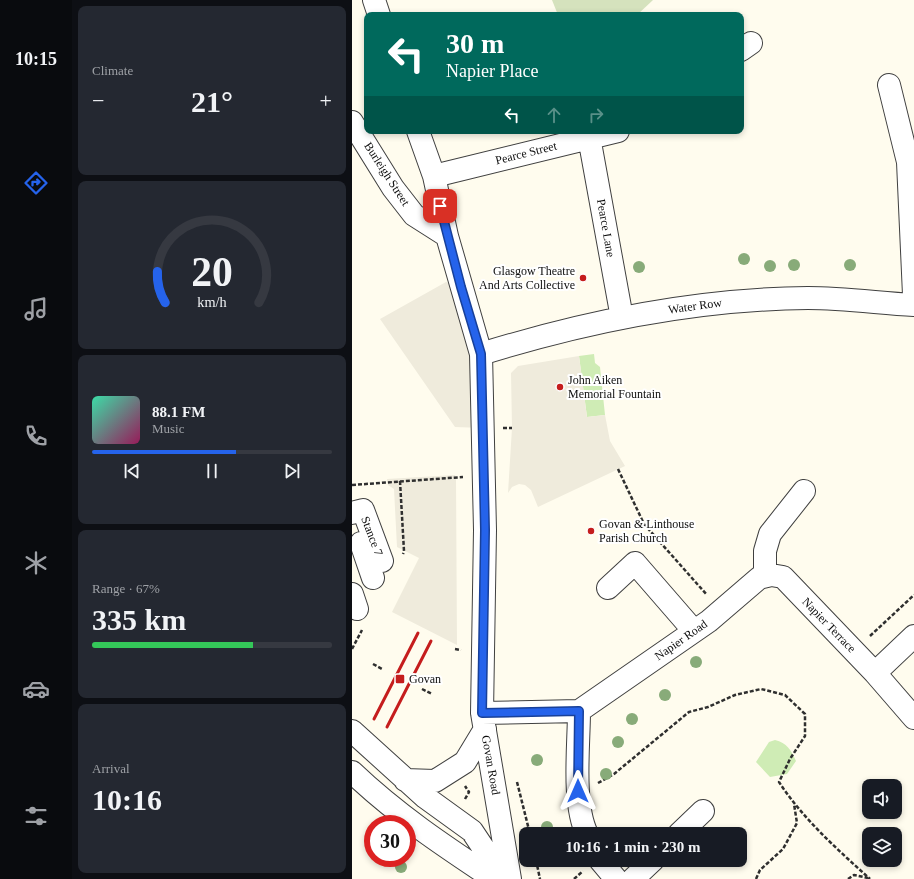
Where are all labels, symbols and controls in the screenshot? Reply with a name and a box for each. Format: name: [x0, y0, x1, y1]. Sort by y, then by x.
icon: left: [380, 28, 432, 80]
text: 30 m: [446, 28, 504, 59]
text: 10:15: [15, 49, 57, 69]
text: Napier Place: [446, 61, 538, 81]
text: Climate: [92, 63, 133, 78]
text: 21°: [191, 85, 233, 118]
text: −: [92, 88, 104, 113]
text: +: [320, 88, 332, 113]
icon: left: [501, 104, 523, 126]
icon: ahead: [543, 104, 565, 126]
icon: right: [585, 104, 607, 126]
street label: Pearce Street: [494, 138, 559, 167]
street label: Burleigh Street: [361, 140, 413, 209]
icon: directions: [22, 169, 50, 197]
pin: [423, 189, 457, 223]
icon: arrive: [429, 195, 451, 217]
street label: Pearce Lane: [594, 198, 618, 258]
text: 20: [191, 249, 233, 295]
place label: Glasgow Theatre And Arts Collective: [479, 264, 575, 292]
marker: Glasgow Theatre And Arts Collective: [578, 273, 588, 283]
text: km/h: [197, 293, 227, 309]
icon: music: [22, 295, 50, 323]
street label: Water Row: [667, 295, 723, 317]
place label: John Aiken Memorial Fountain: [568, 373, 661, 401]
marker: John Aiken Memorial Fountain: [555, 382, 565, 392]
text: 88.1 FM: [152, 404, 205, 420]
text: Music: [152, 421, 185, 436]
icon: phone: [22, 422, 50, 450]
icon: previous: [121, 460, 143, 482]
icon: pause: [201, 460, 223, 482]
icon: next: [281, 460, 303, 482]
street label: Stance 7: [358, 514, 386, 558]
place label: Govan & Linthouse Parish Church: [599, 517, 694, 545]
marker: Govan & Linthouse Parish Church: [586, 526, 596, 536]
icon: climate: [22, 549, 50, 577]
text: Range · 67%: [92, 581, 160, 596]
street label: Napier Terrace: [799, 595, 859, 655]
text: 335 km: [92, 603, 186, 636]
street label: Napier Road: [652, 617, 710, 663]
place label: Govan: [409, 672, 441, 686]
marker: Govan: [394, 673, 406, 685]
icon: car: [22, 675, 50, 703]
street label: Govan Road: [479, 734, 503, 796]
text: Arrival: [92, 761, 130, 776]
position arrow: [557, 770, 599, 812]
map controls: [862, 779, 902, 867]
button: sound: [862, 779, 902, 819]
text: 10:16: [92, 783, 162, 816]
icon: filters: [22, 802, 50, 830]
speed limit sign: 30: [364, 815, 416, 867]
button: layers: [862, 827, 902, 867]
text: 10:16 · 1 min · 230 m: [566, 839, 701, 855]

